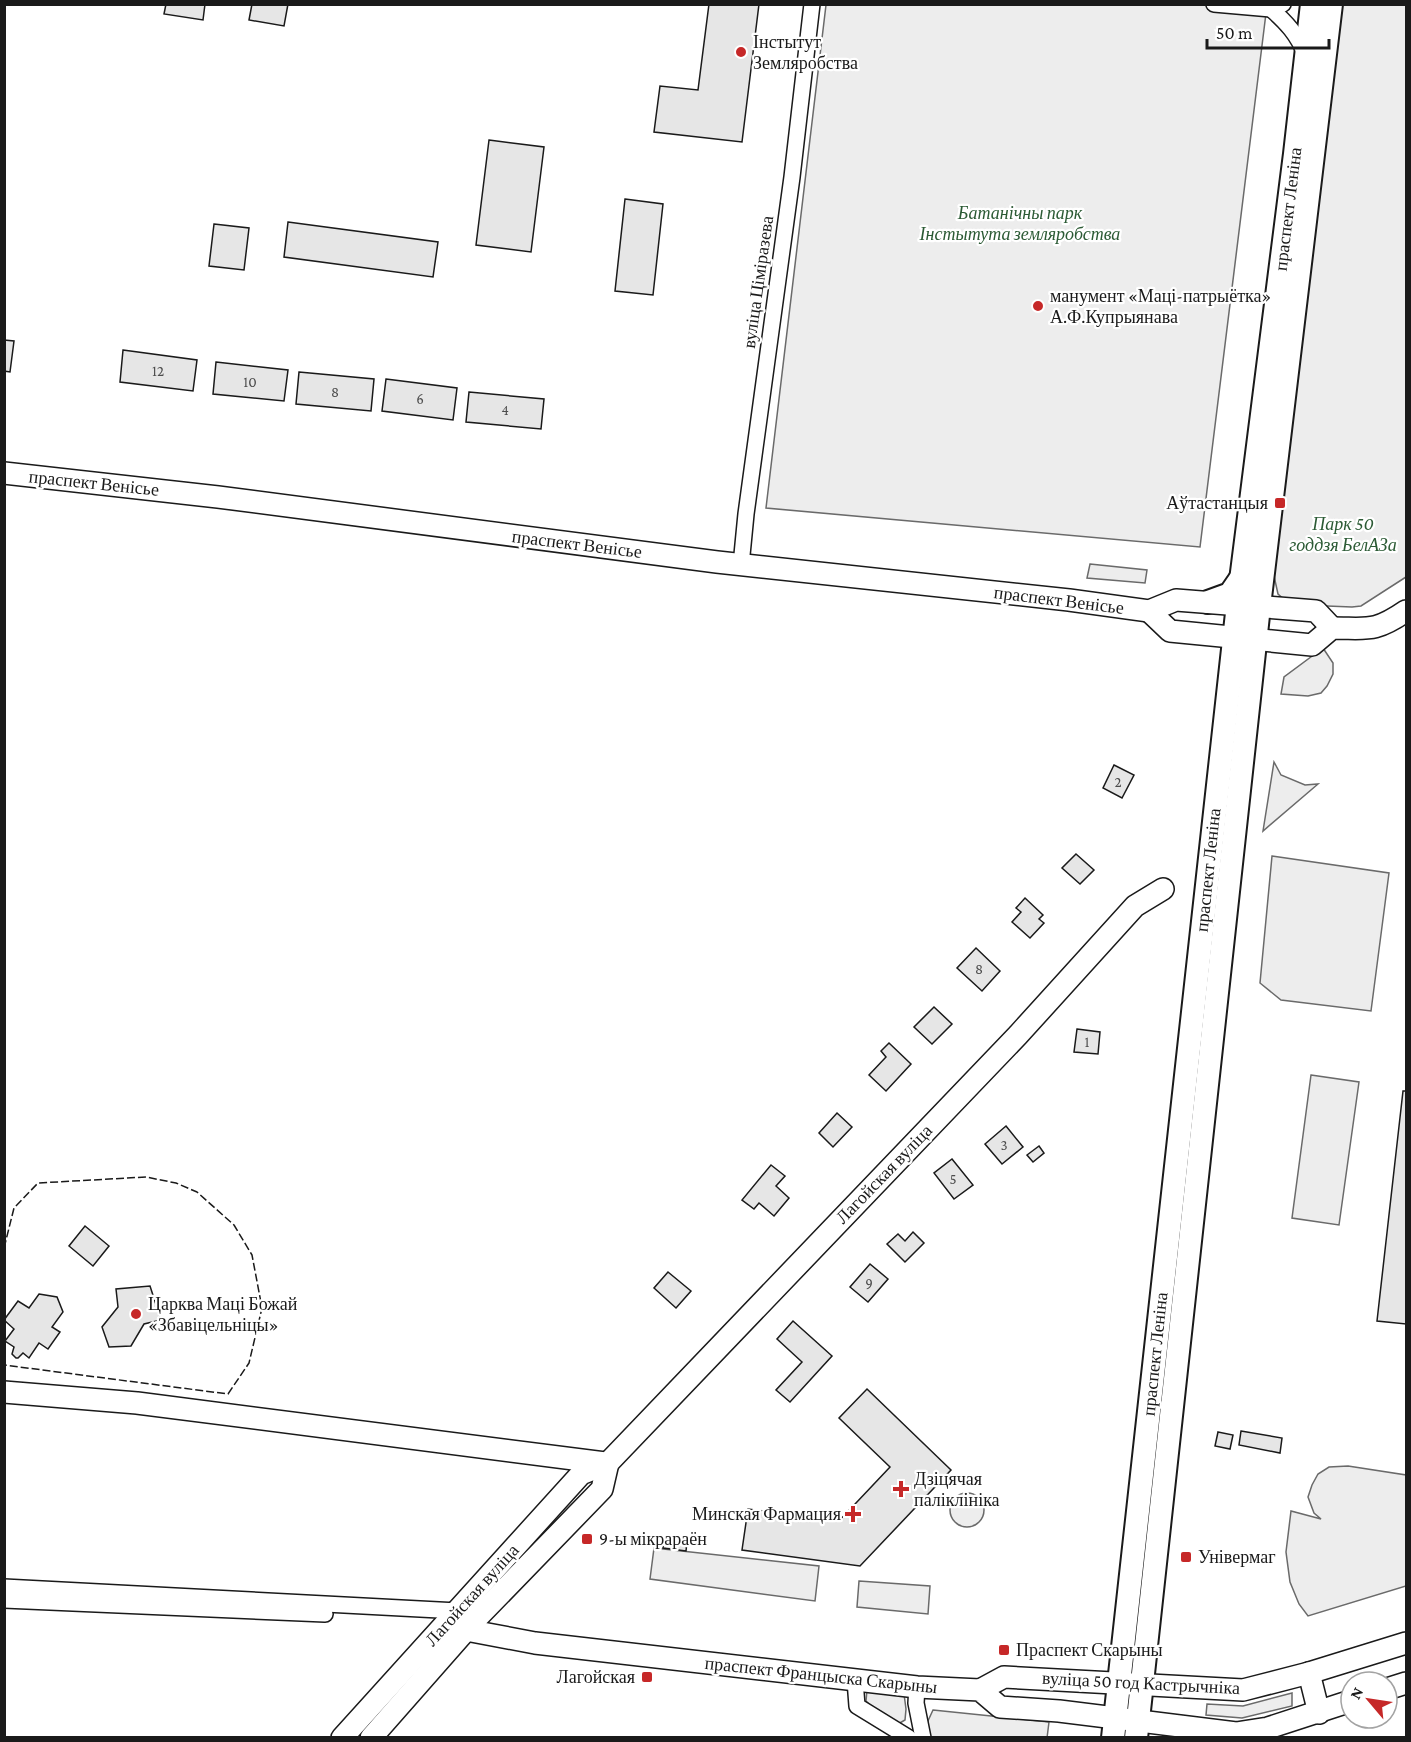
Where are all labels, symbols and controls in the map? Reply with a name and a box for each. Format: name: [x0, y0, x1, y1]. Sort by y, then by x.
scale bar: [1207, 12, 1328, 50]
text: 50 m: [1216, 23, 1253, 43]
place label: Інстытут Земляробства: [753, 32, 858, 73]
marker: Інстытут Земляробства: [734, 45, 748, 59]
street label: праспект Леніна: [1270, 146, 1306, 272]
park label: Батанічны парк Інстытута земляробства: [919, 203, 1120, 244]
street label: вуліца Ціміразева: [739, 214, 777, 350]
place label: манумент «Маці-патрыётка» А.Ф.Купрыянава: [1050, 286, 1271, 327]
marker: манумент «Маці-патрыётка» А.Ф.Купрыянава: [1031, 299, 1045, 313]
house number: 12: [152, 363, 164, 379]
house number: 10: [243, 374, 257, 390]
house number: 8: [331, 384, 339, 400]
house number: 6: [416, 391, 424, 407]
house number: 4: [501, 402, 509, 418]
street label: праспект Венісье: [28, 466, 160, 500]
place label: Аўтастанцыя: [1166, 493, 1268, 513]
marker: Аўтастанцыя: [1273, 496, 1287, 510]
park label: Парк 50 годдзя БелАЗа: [1289, 514, 1397, 555]
street label: праспект Венісье: [511, 526, 643, 562]
street label: праспект Венісье: [993, 582, 1125, 618]
house number: 2: [1114, 774, 1122, 790]
street label: праспект Леніна: [1192, 807, 1224, 933]
house number: 8: [975, 961, 983, 977]
house number: 1: [1085, 1034, 1090, 1050]
street label: Лагойская вуліца: [832, 1120, 936, 1228]
house number: 3: [1000, 1137, 1008, 1153]
house number: 5: [949, 1171, 957, 1187]
house number: 9: [865, 1275, 873, 1291]
street label: праспект Леніна: [1139, 1291, 1171, 1417]
place label: Царква Маці Божай «Збавіцельніцы»: [148, 1294, 298, 1335]
marker: Царква Маці Божай «Збавіцельніцы»: [129, 1307, 143, 1321]
place label: Дзіцячая паліклініка: [914, 1469, 1000, 1510]
marker: Дзіцячая паліклініка: [892, 1480, 910, 1498]
place label: Минская Фармация: [692, 1504, 841, 1524]
marker: Минская Фармация: [846, 1507, 860, 1521]
place label: 9-ы мікрараён: [599, 1529, 707, 1549]
marker: 9-ы мікрараён: [580, 1532, 594, 1546]
street label: Лагойская вуліца: [421, 1540, 523, 1650]
place label: Універмаг: [1198, 1547, 1276, 1567]
marker: Універмаг: [1179, 1550, 1193, 1564]
place label: Праспект Скарыны: [1016, 1640, 1163, 1660]
marker: Праспект Скарыны: [997, 1643, 1011, 1657]
street label: праспект Францыска Скарыны: [704, 1653, 938, 1697]
place label: Лагойская: [557, 1667, 635, 1687]
street label: вуліца 50 год Кастрычніка: [1042, 1668, 1240, 1698]
marker: Лагойская: [640, 1670, 654, 1684]
north arrow: [1339, 1670, 1399, 1730]
text: N: [1346, 1684, 1366, 1702]

